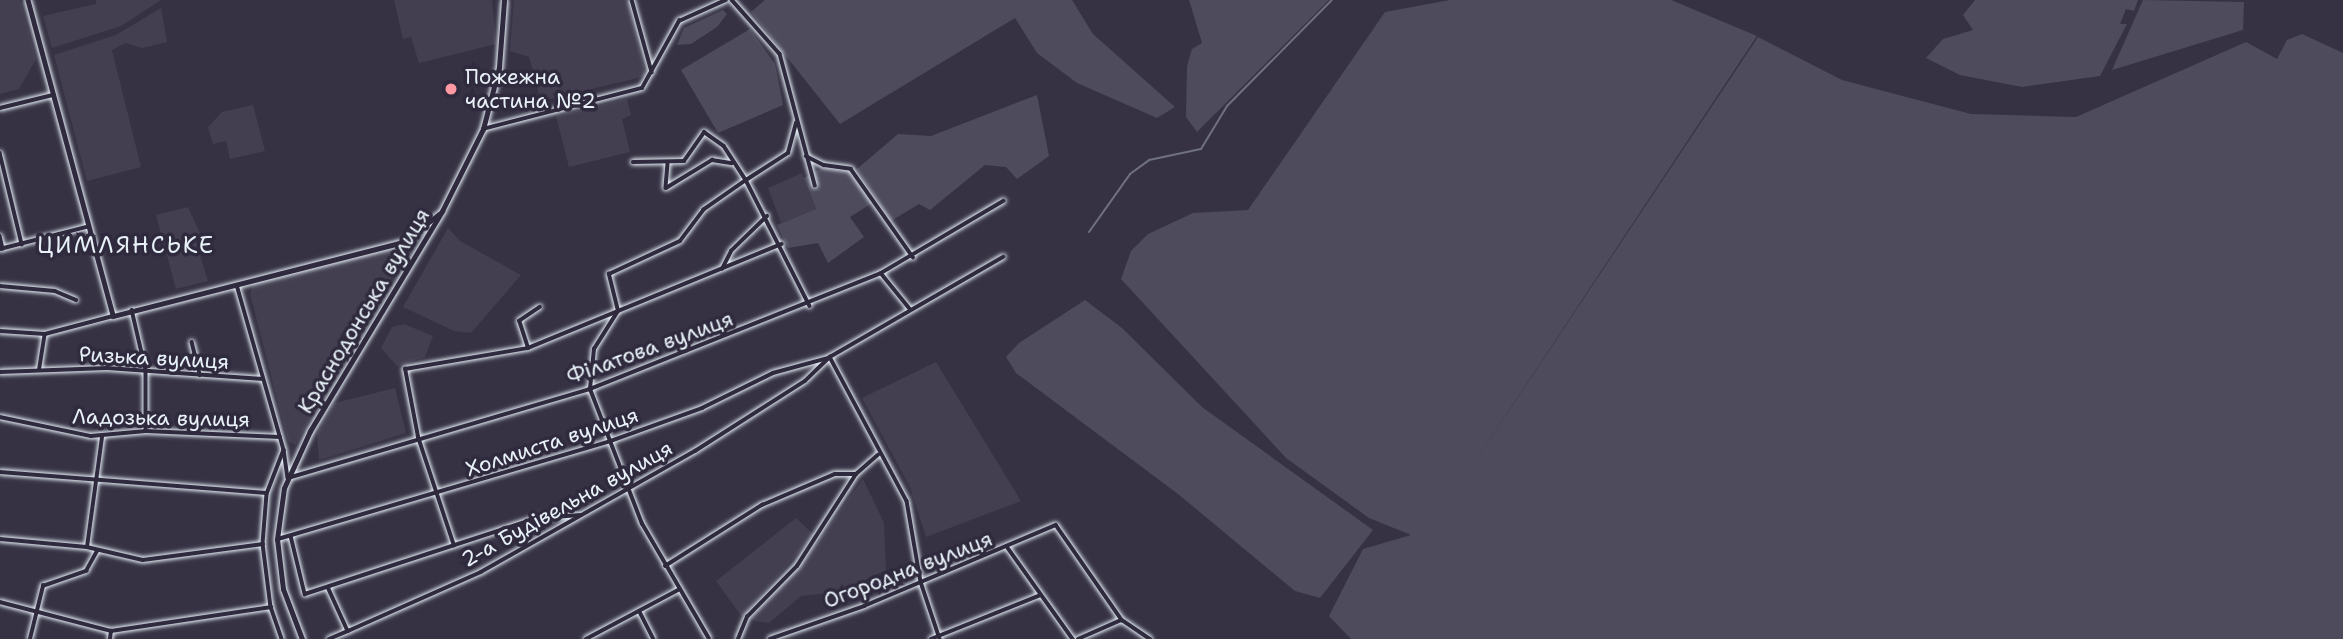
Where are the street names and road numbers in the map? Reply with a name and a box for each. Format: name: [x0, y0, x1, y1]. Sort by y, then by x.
street label: Краснодонська вулиця: [293, 204, 435, 418]
street label: Філатова вулиця: [563, 306, 737, 390]
street label: Ризька вулиця: [78, 341, 230, 375]
street label: Холмиста вулиця: [462, 402, 642, 482]
street label: Ладозька вулиця: [72, 404, 250, 432]
street label: 2-а Будівельна вулиця: [457, 435, 677, 573]
street label: Огородна вулиця: [820, 526, 996, 614]

